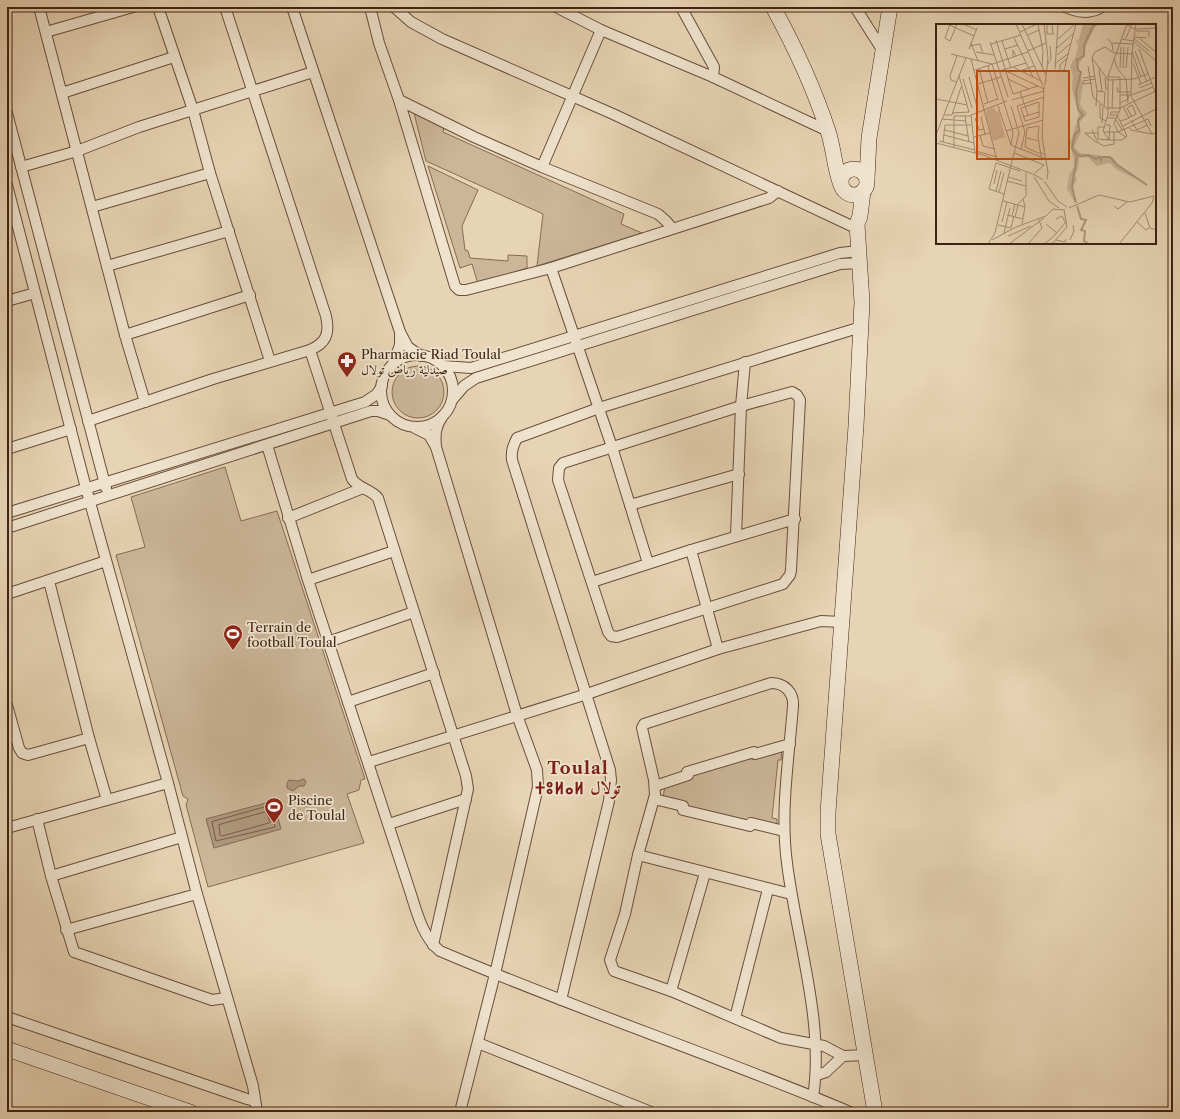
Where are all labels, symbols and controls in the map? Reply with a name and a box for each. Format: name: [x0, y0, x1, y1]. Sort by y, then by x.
inset map: [936, 24, 1156, 244]
place label: Pharmacie Riad Toulal صيدلية رياض تولال: [361, 346, 501, 378]
pharmacy icon: Pharmacie Riad Toulal صيدلية رياض تولال: [336, 350, 358, 378]
place label: Terrain de football Toulal: [247, 619, 337, 650]
sports icon: Terrain de football Toulal: [222, 623, 244, 651]
district label: Toulal ⵜⵓⵍⴰⵍ تولال: [535, 758, 621, 799]
place label: Piscine de Toulal: [288, 792, 346, 823]
sports icon: Piscine de Toulal: [263, 796, 285, 824]

